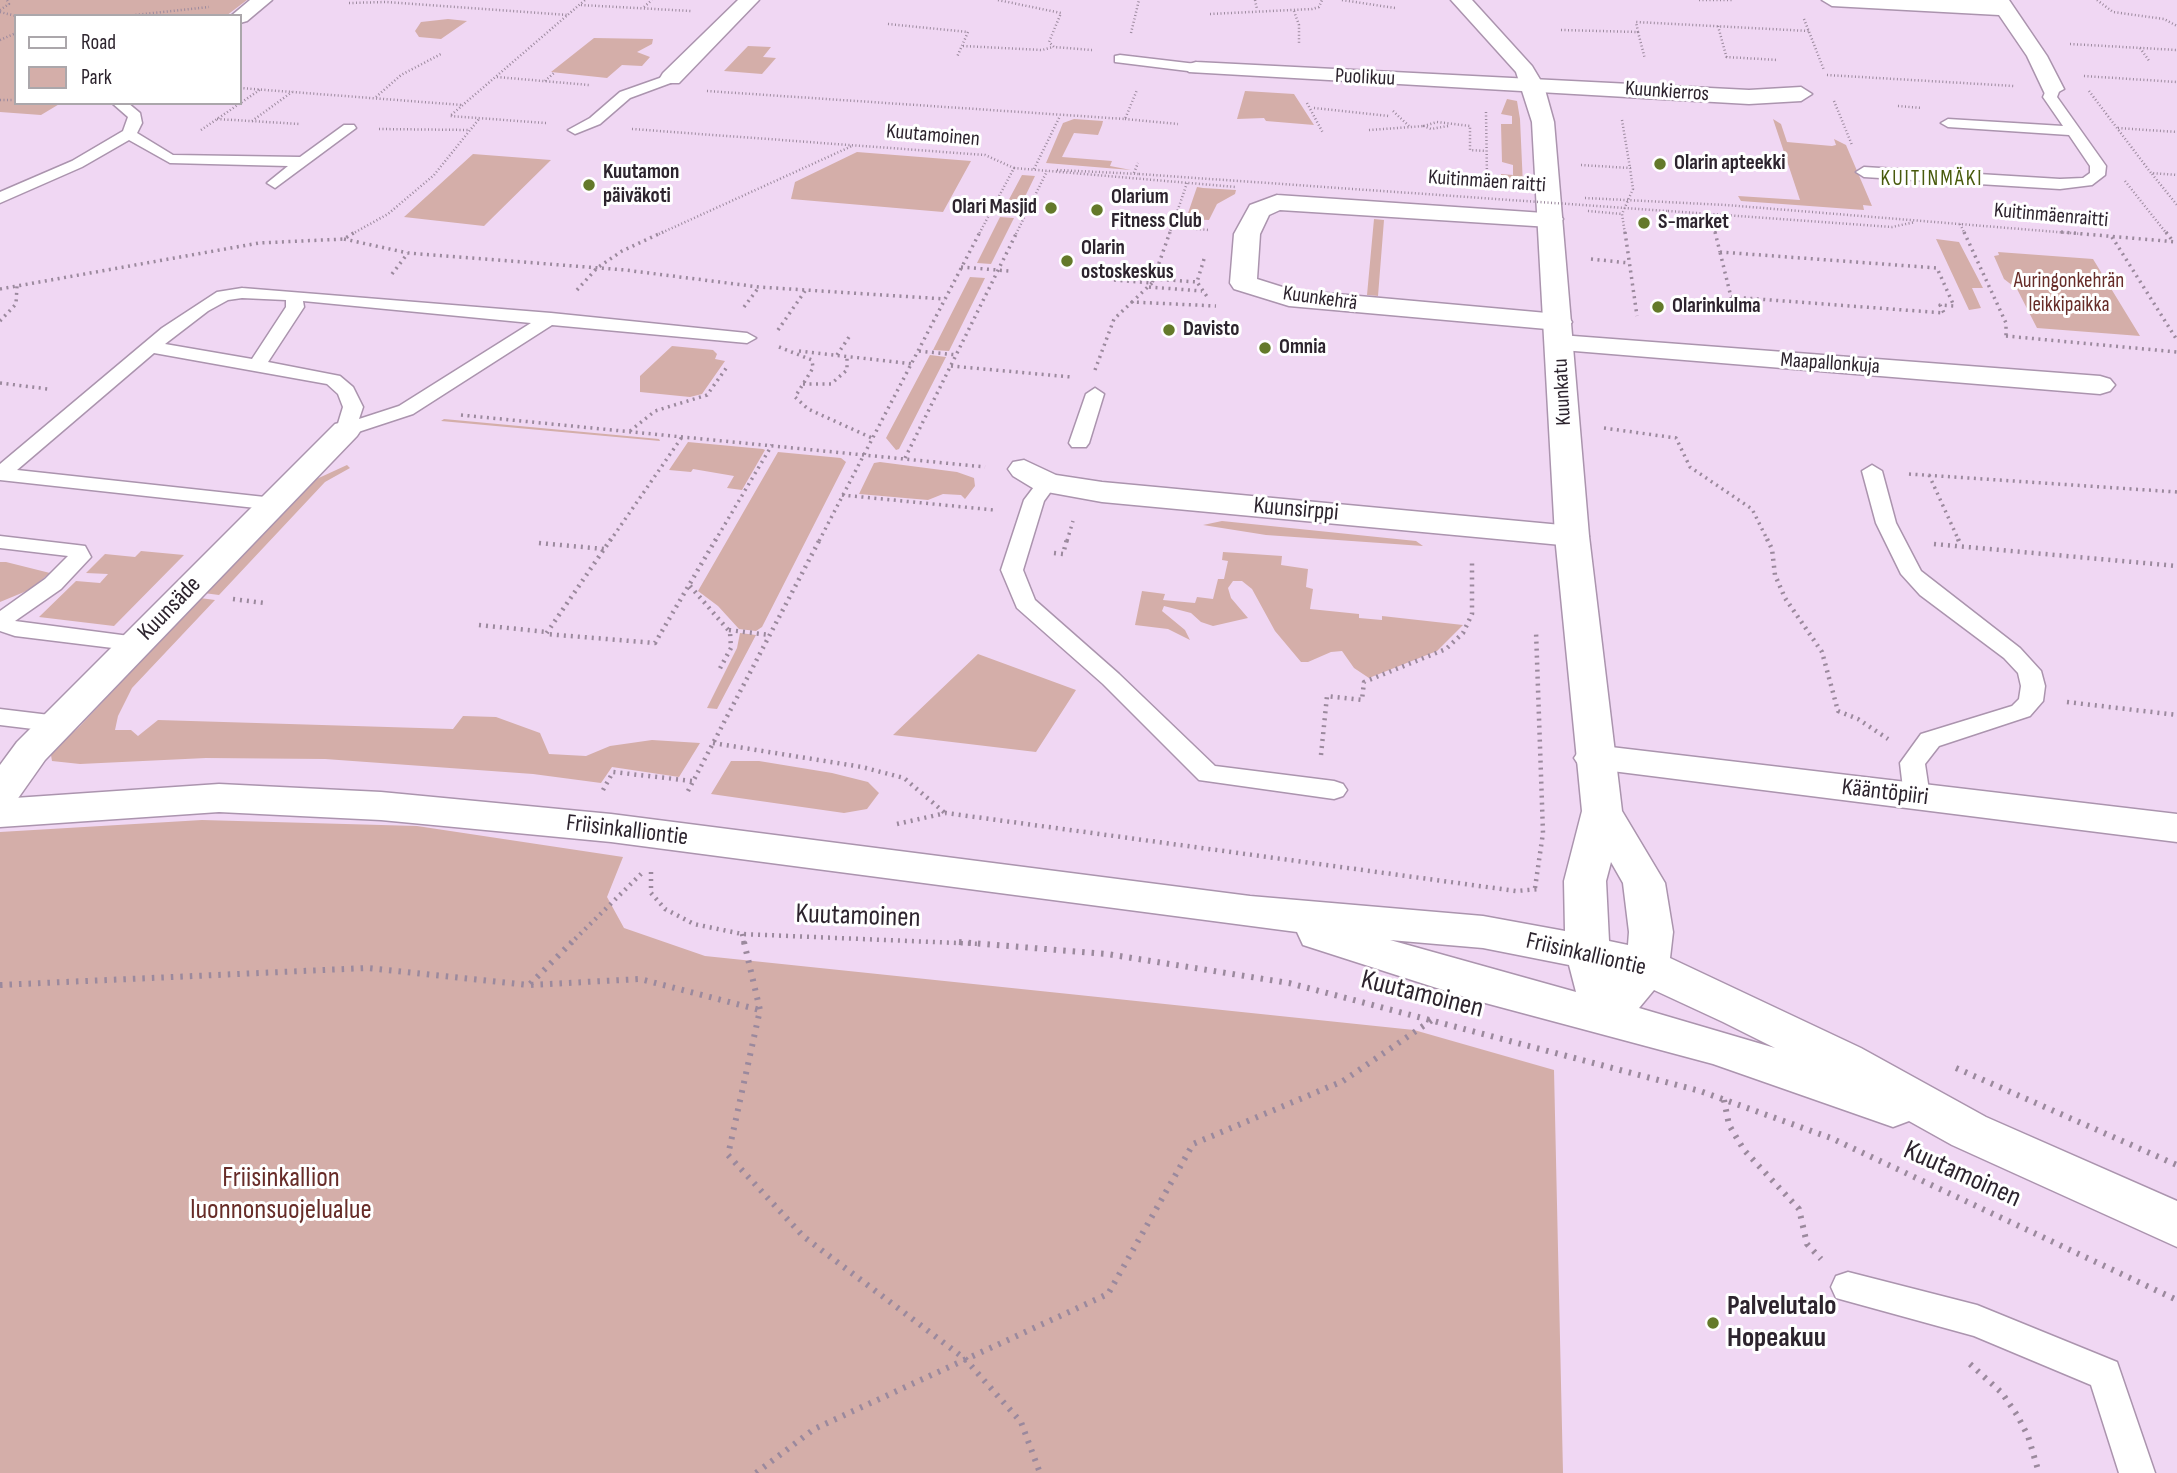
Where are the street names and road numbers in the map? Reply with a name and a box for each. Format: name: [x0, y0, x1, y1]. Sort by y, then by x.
street label: Puolikuu: [1334, 64, 1396, 92]
street label: Kuunkierros: [1624, 76, 1710, 108]
street label: Kuutamoinen: [885, 119, 981, 153]
street label: Kuitinmäen raitti: [1427, 165, 1547, 199]
street label: Kuitinmäenraitti: [1993, 198, 2109, 234]
street label: Kuunkehrä: [1281, 281, 1359, 317]
street label: Maapallonkuja: [1779, 348, 1881, 380]
street label: Kuunkatu: [1549, 358, 1577, 426]
street label: Kuunsirppi: [1252, 492, 1340, 528]
street label: Kuunsäde: [132, 571, 208, 647]
street label: Kääntöpiiri: [1840, 773, 1930, 813]
street label: Friisinkalliontie: [565, 809, 689, 853]
street label: Kuutamoinen: [795, 898, 921, 936]
street label: Friisinkalliontie: [1523, 927, 1649, 983]
street label: Kuutamoinen: [1357, 964, 1487, 1026]
street label: Kuutamoinen: [1898, 1134, 2026, 1216]

